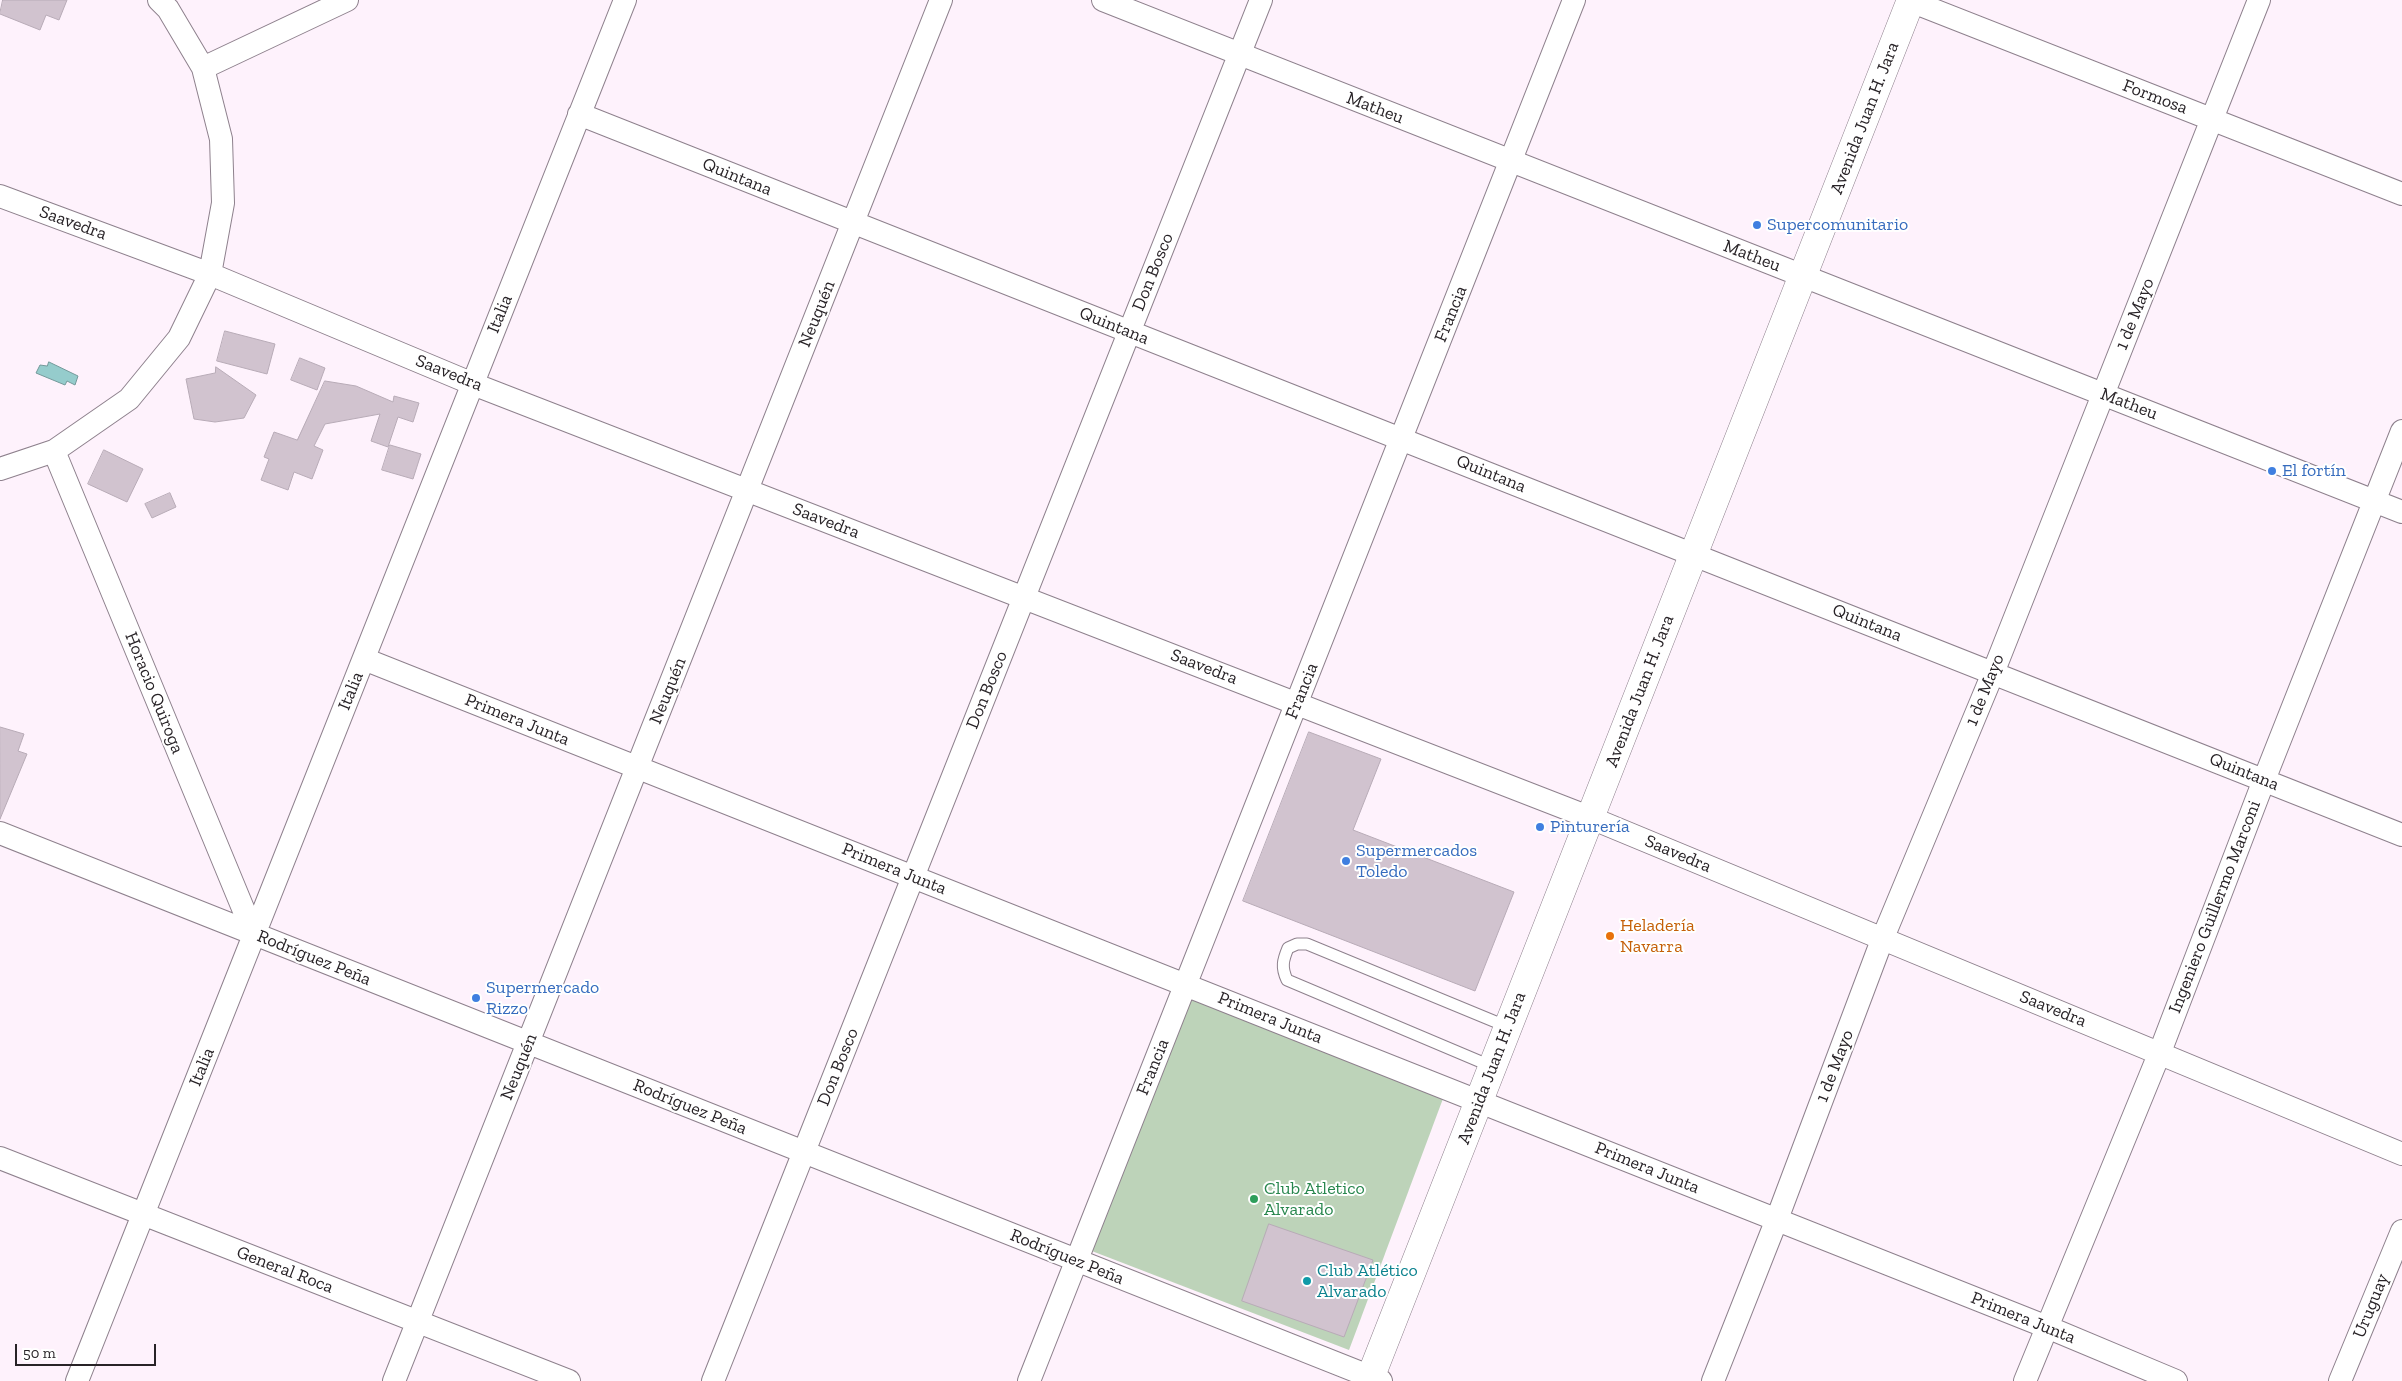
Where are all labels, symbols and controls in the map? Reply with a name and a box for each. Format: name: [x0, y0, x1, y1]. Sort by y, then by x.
street label: Avenida Juan H. Jara: [1826, 39, 1904, 197]
street label: Formosa: [2119, 75, 2191, 119]
street label: Matheu: [1343, 87, 1407, 129]
street label: Quintana: [699, 153, 775, 201]
street label: Saavedra: [36, 201, 110, 245]
place label: Supercomunitario: [1767, 214, 1908, 236]
marker: Supercomunitario: [1751, 219, 1763, 231]
street label: Don Bosco: [1128, 230, 1178, 314]
street label: Matheu: [1720, 235, 1784, 277]
street label: 1 de Mayo: [2111, 275, 2159, 353]
street label: Neuquén: [794, 278, 840, 350]
street label: Francia: [1430, 283, 1472, 345]
street label: Italia: [483, 292, 517, 336]
street label: Quintana: [1076, 302, 1152, 350]
street label: Saavedra: [412, 350, 486, 396]
street label: Matheu: [2097, 383, 2161, 425]
street label: Quintana: [1453, 450, 1529, 498]
place label: El fortín: [2282, 460, 2346, 482]
marker: El fortín: [2266, 465, 2278, 477]
street label: Saavedra: [789, 498, 863, 544]
street label: Quintana: [1829, 599, 1905, 647]
street label: Avenida Juan H. Jara: [1601, 612, 1679, 770]
street label: Horacio Quiroga: [120, 629, 188, 757]
street label: Saavedra: [1167, 644, 1241, 690]
street label: Don Bosco: [962, 648, 1012, 732]
street label: 1 de Mayo: [1961, 651, 2009, 729]
street label: Neuquén: [645, 655, 691, 727]
street label: Francia: [1281, 660, 1323, 722]
street label: Italia: [334, 669, 368, 713]
street label: Primera Junta: [462, 689, 572, 751]
street label: Quintana: [2206, 748, 2282, 796]
street label: Ingeniero Guillermo Marconi: [2164, 798, 2266, 1016]
place label: Pinturería: [1550, 816, 1630, 838]
marker: Pinturería: [1534, 821, 1546, 833]
street label: Saavedra: [1642, 830, 1714, 878]
street label: Primera Junta: [839, 838, 949, 900]
place label: Supermercados Toledo: [1356, 840, 1477, 882]
marker: Supermercados Toledo: [1340, 855, 1352, 867]
place label: Heladería Navarra: [1620, 915, 1695, 958]
street label: Rodríguez Peña: [254, 925, 374, 991]
marker: Heladería Navarra: [1604, 930, 1616, 942]
place label: Supermercado Rizzo: [486, 977, 599, 1020]
street label: Saavedra: [2016, 986, 2090, 1032]
street label: Primera Junta: [1215, 987, 1325, 1049]
street label: Avenida Juan H. Jara: [1453, 989, 1531, 1147]
marker: Supermercado Rizzo: [470, 992, 482, 1004]
street label: Don Bosco: [813, 1025, 863, 1109]
street label: 1 de Mayo: [1811, 1027, 1859, 1105]
street label: Neuquén: [496, 1031, 542, 1103]
street label: Francia: [1132, 1036, 1174, 1098]
street label: Italia: [185, 1045, 219, 1089]
street label: Rodríguez Peña: [630, 1074, 750, 1140]
street label: Primera Junta: [1592, 1137, 1702, 1199]
place label: Club Atletico Alvarado: [1264, 1178, 1365, 1220]
marker: Club Atletico Alvarado: [1248, 1193, 1260, 1205]
street label: Rodríguez Peña: [1007, 1224, 1127, 1290]
street label: General Roca: [234, 1242, 336, 1298]
place label: Club Atlético Alvarado: [1317, 1260, 1418, 1302]
street label: Uruguay: [2348, 1271, 2394, 1341]
marker: Club Atlético Alvarado: [1301, 1275, 1313, 1287]
street label: Primera Junta: [1968, 1287, 2078, 1349]
scale bar: [18, 1334, 159, 1366]
text: 50 m: [23, 1344, 56, 1362]

